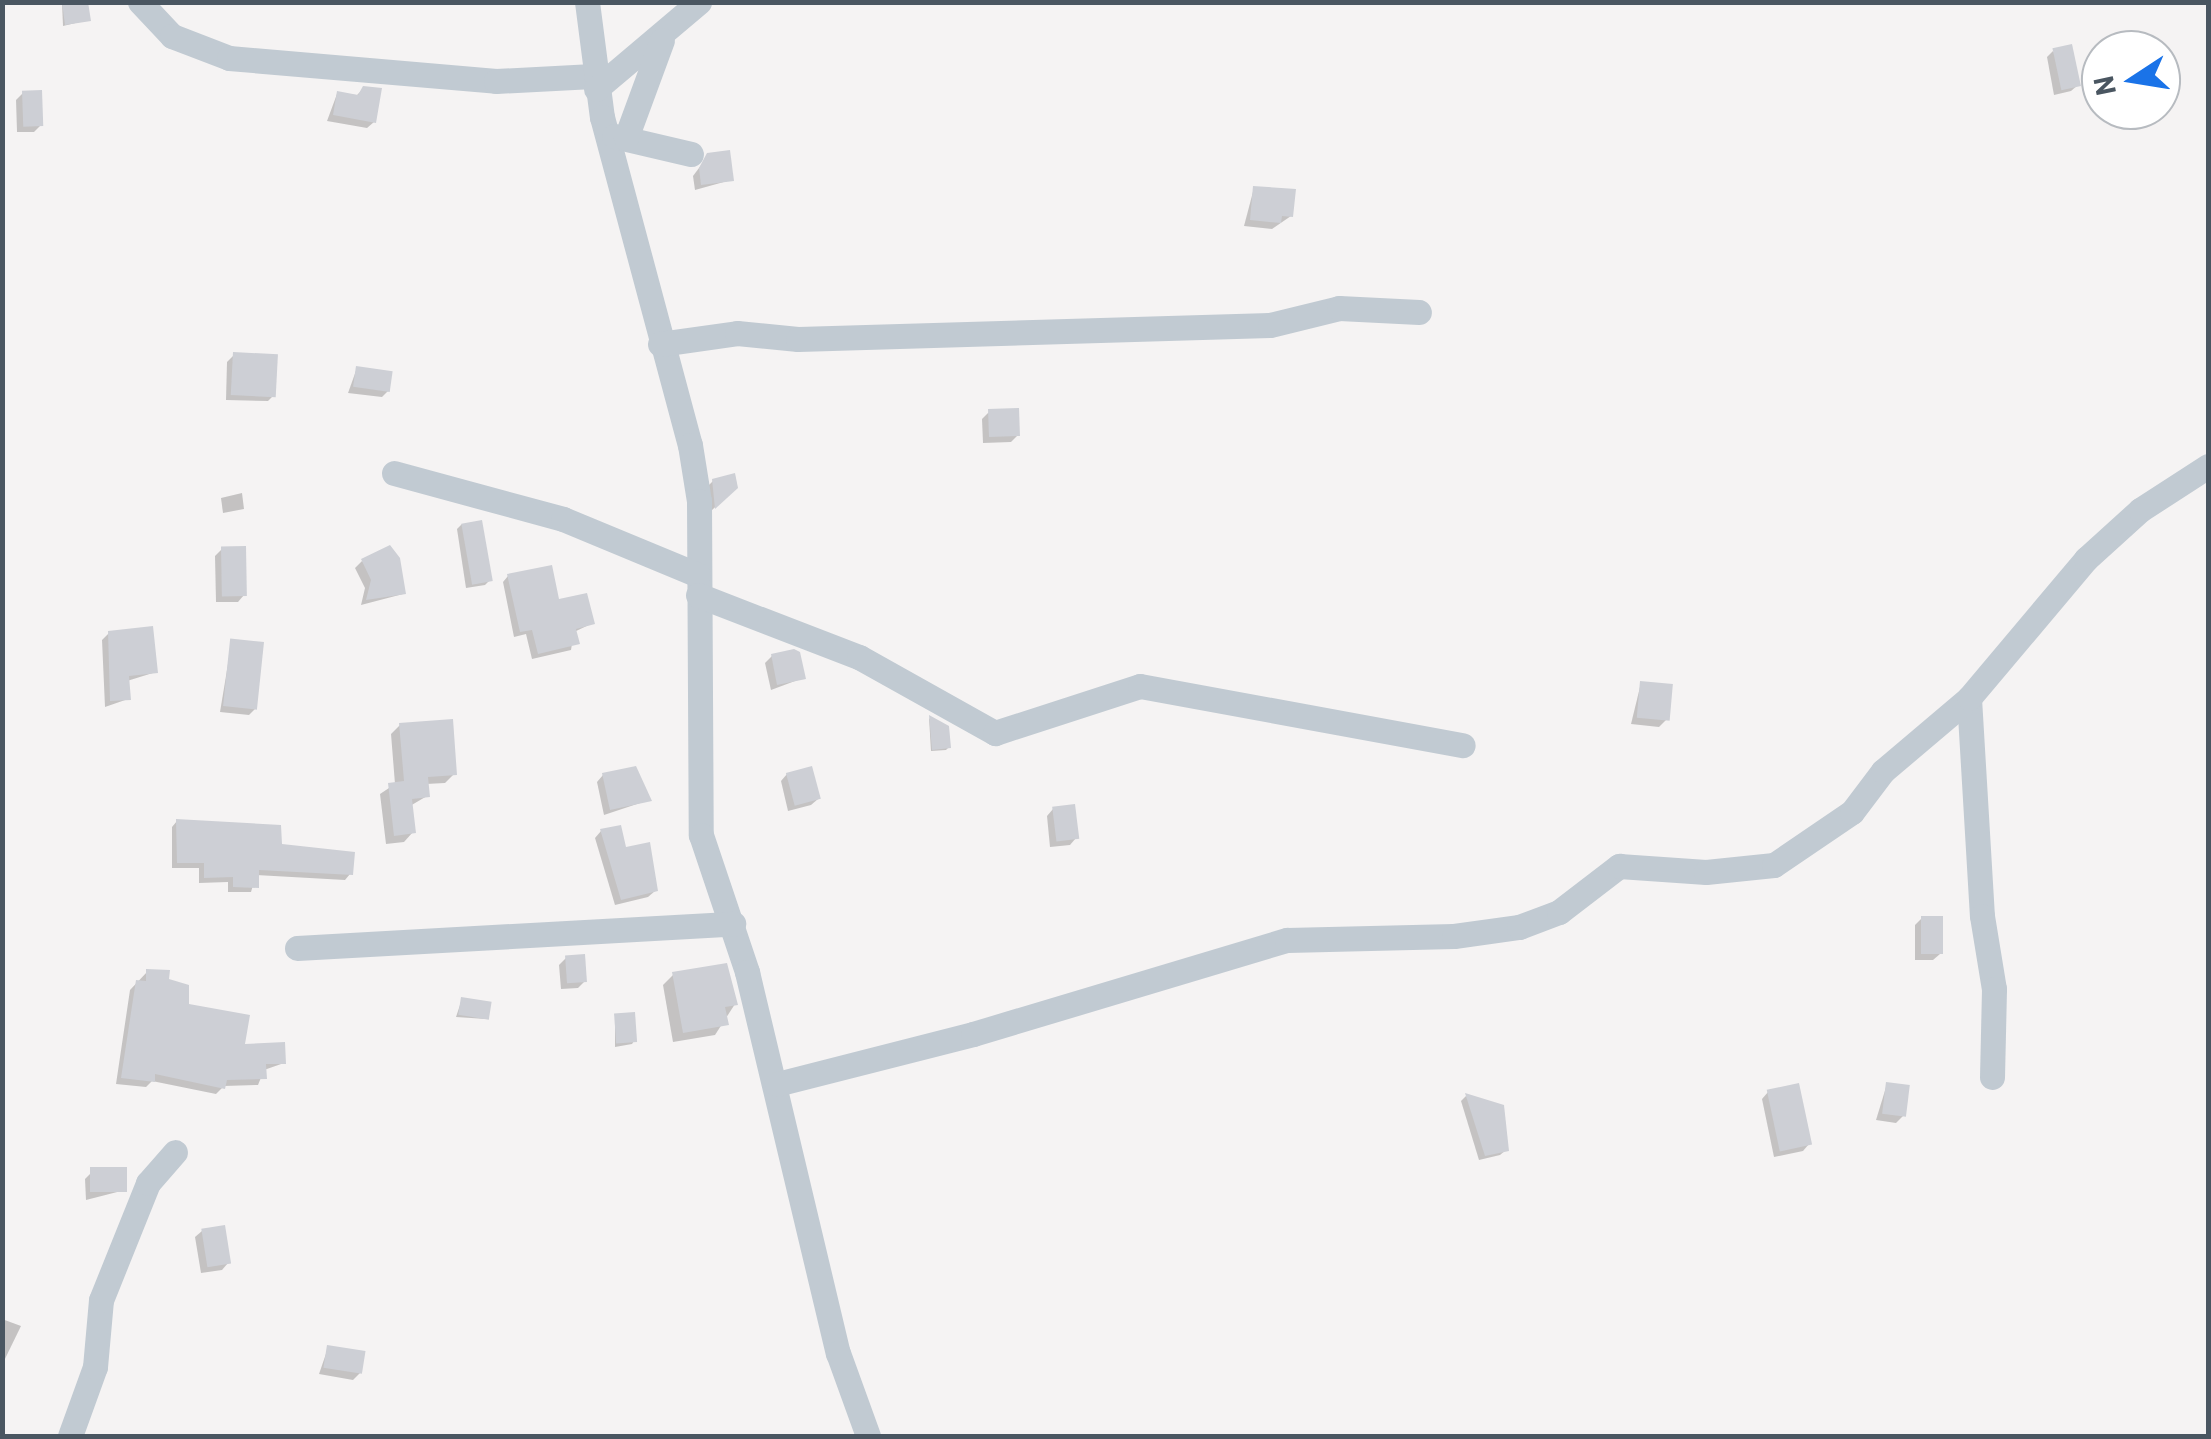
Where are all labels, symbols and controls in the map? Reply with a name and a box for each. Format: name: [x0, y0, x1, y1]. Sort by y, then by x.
north arrow: [2081, 30, 2181, 130]
text: N: [2085, 73, 2122, 98]

